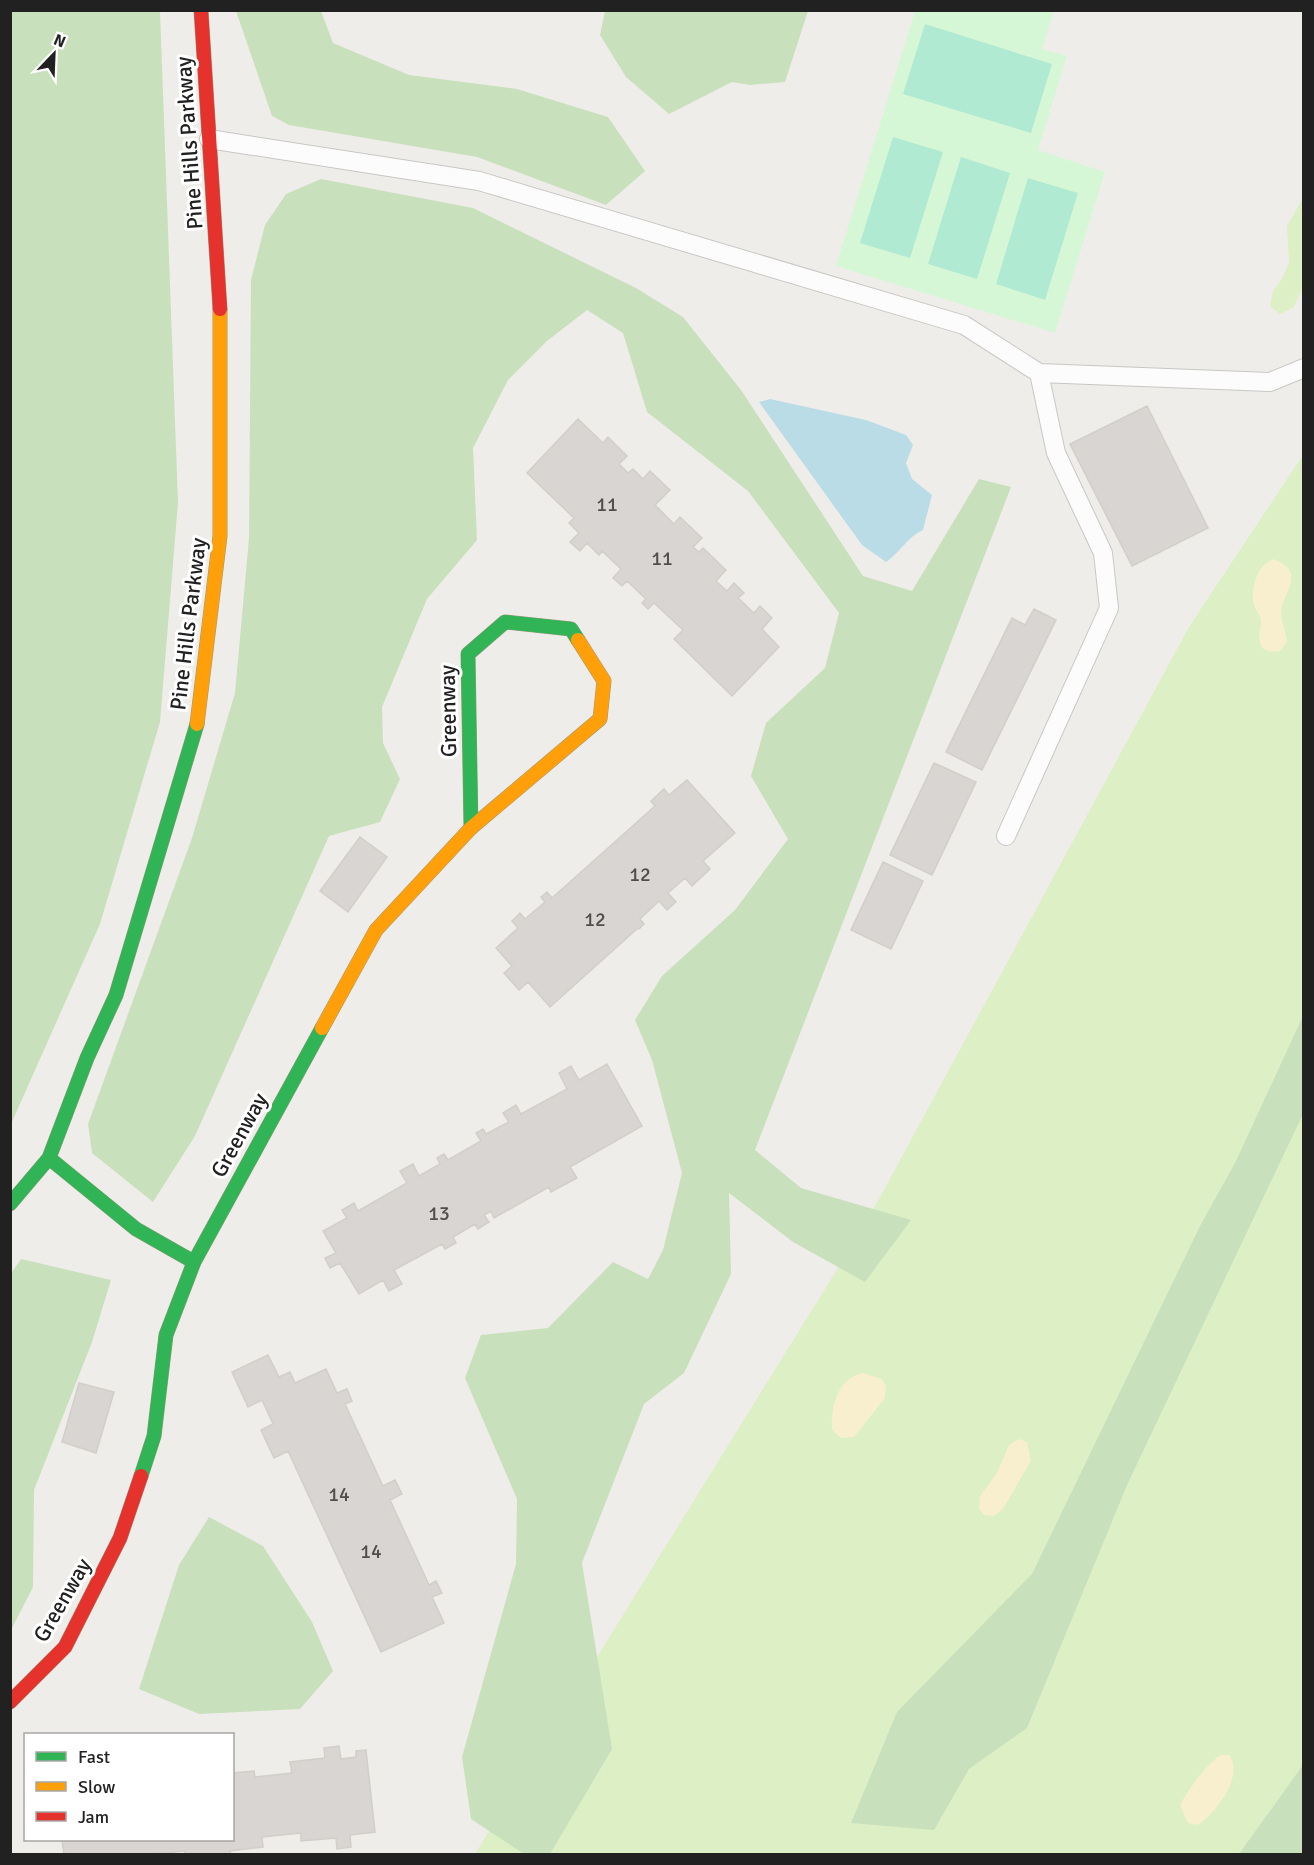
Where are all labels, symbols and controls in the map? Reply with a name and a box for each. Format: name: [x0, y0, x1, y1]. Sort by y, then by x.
north arrow: [24, 24, 84, 84]
text: N: [50, 30, 69, 52]
street label: Pine Hills Parkway: [169, 55, 209, 230]
house number: 11: [596, 492, 618, 517]
street label: Pine Hills Parkway: [164, 536, 212, 712]
house number: 11: [651, 546, 673, 571]
street label: Greenway: [434, 664, 462, 757]
house number: 12: [629, 862, 651, 887]
house number: 12: [584, 907, 606, 932]
street label: Greenway: [205, 1087, 274, 1182]
house number: 13: [428, 1201, 450, 1226]
house number: 14: [328, 1482, 350, 1507]
house number: 14: [360, 1539, 382, 1564]
street label: Greenway: [27, 1553, 97, 1647]
legend: [24, 1733, 234, 1841]
text: Fast: [78, 1746, 110, 1768]
text: Slow: [78, 1776, 115, 1798]
text: Jam: [78, 1806, 109, 1828]

